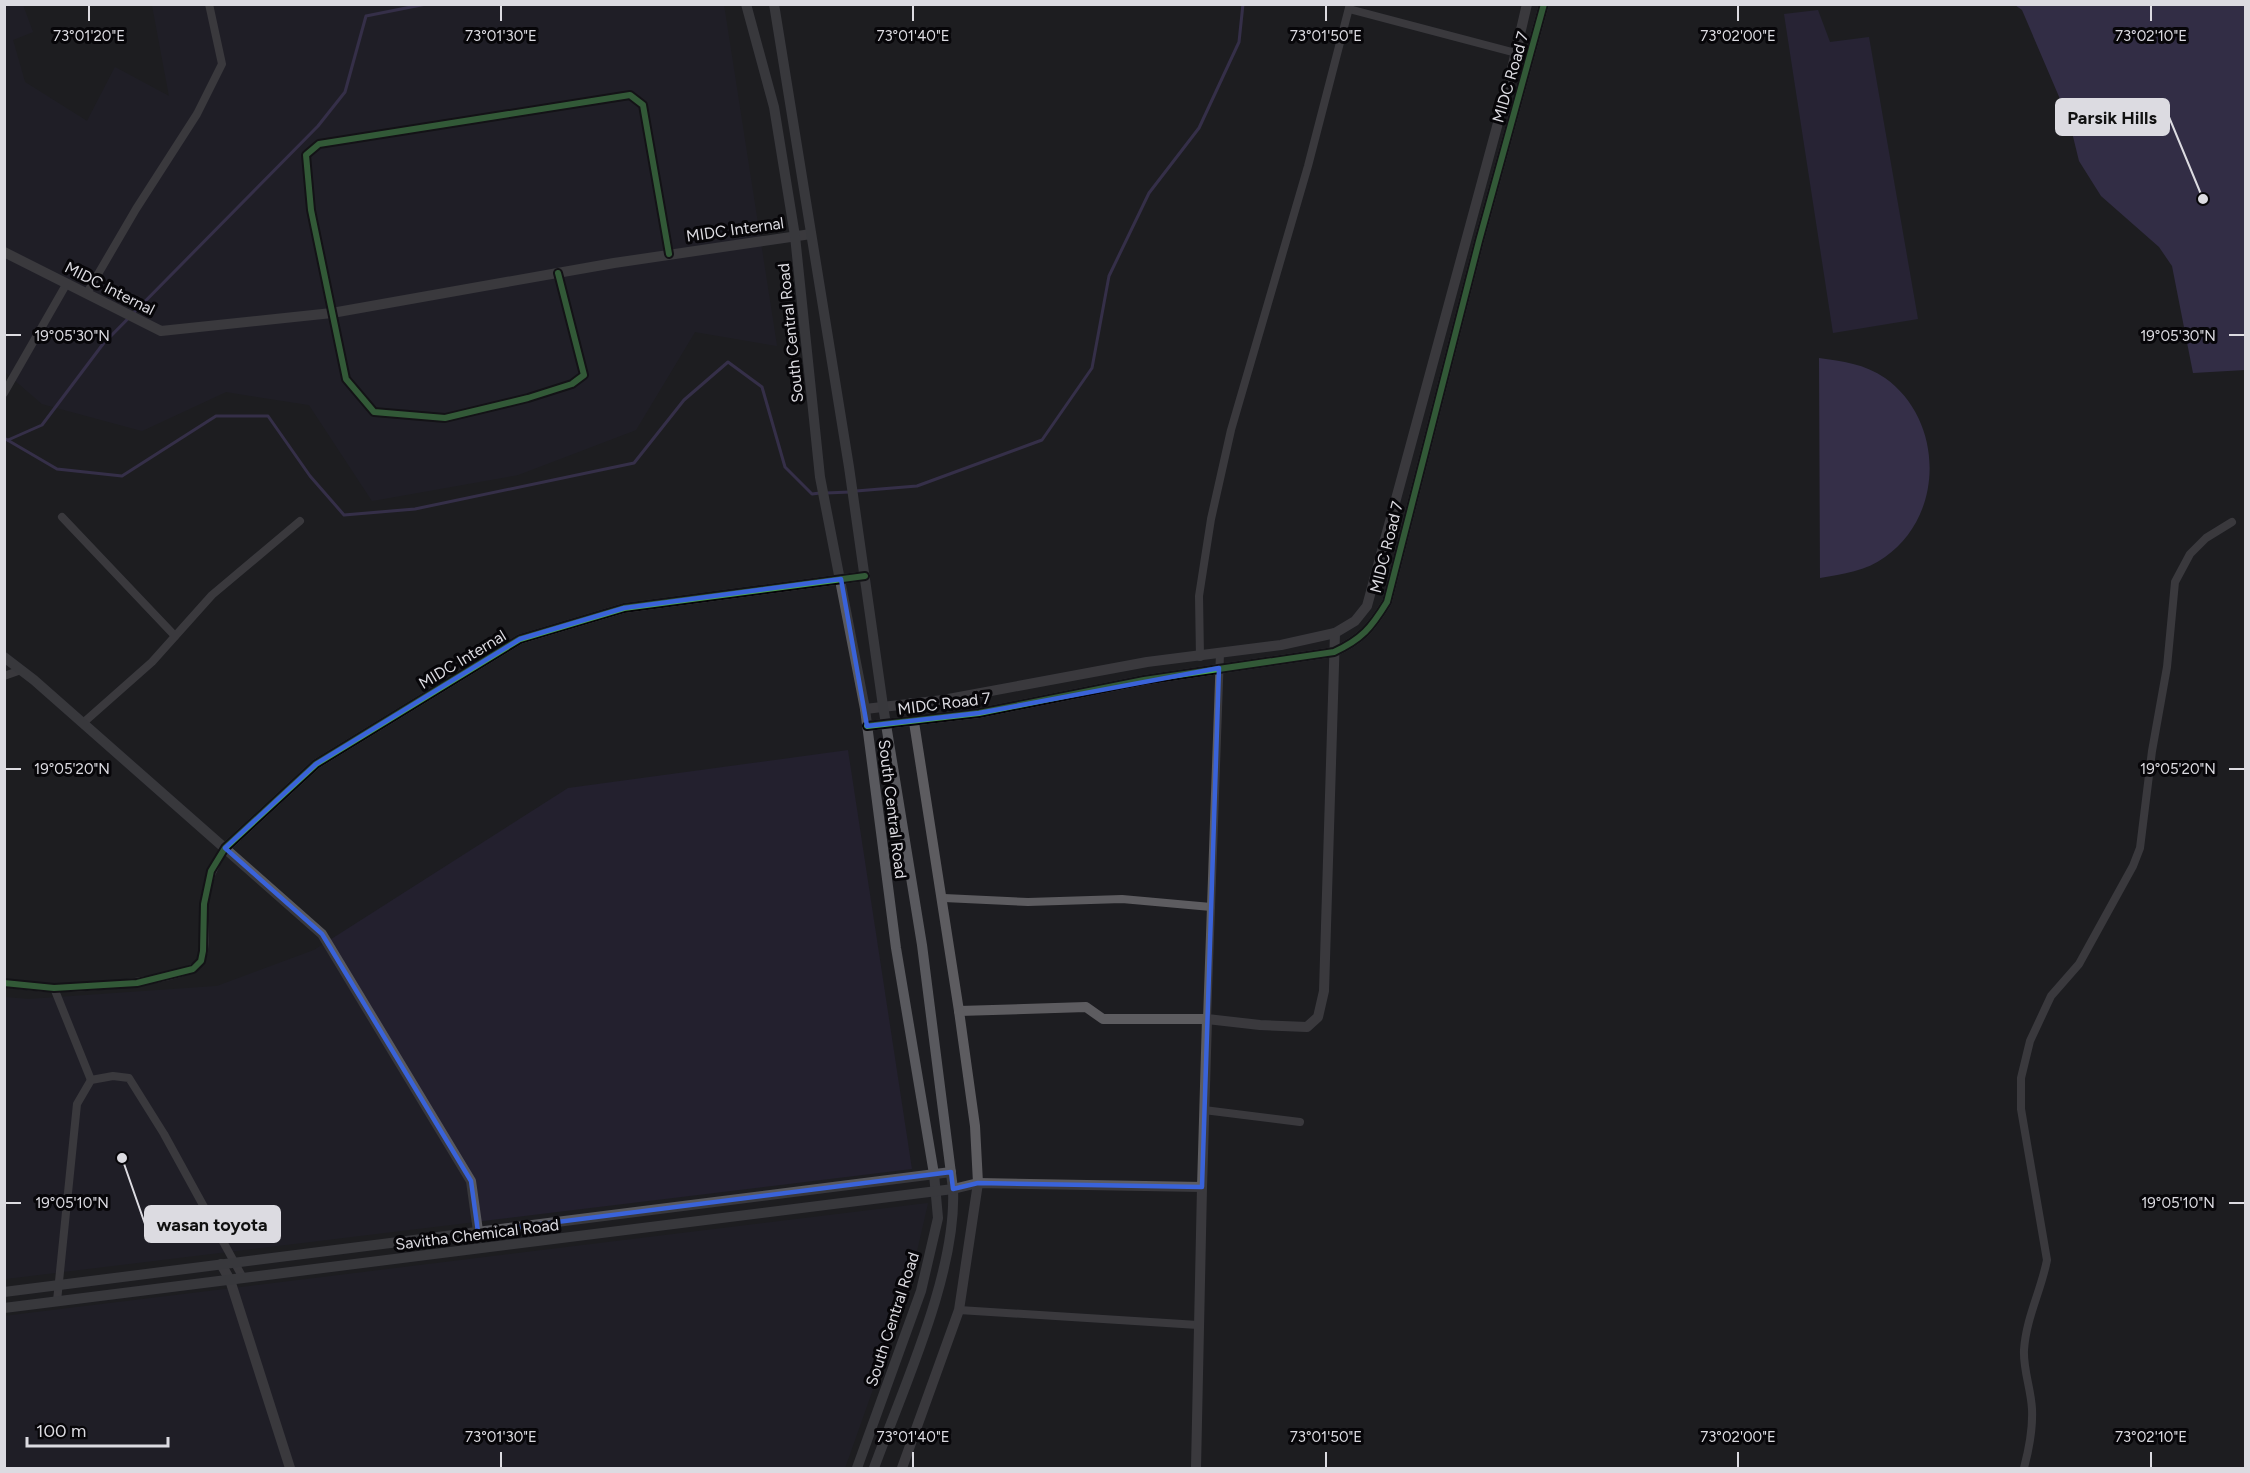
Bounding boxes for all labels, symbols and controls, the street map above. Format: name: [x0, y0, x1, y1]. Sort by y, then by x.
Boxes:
text: 73°01'20"E: [53, 27, 125, 45]
text: 73°01'30"E: [465, 27, 537, 45]
text: 73°01'40"E: [876, 27, 950, 45]
text: 73°01'50"E: [1290, 27, 1362, 45]
text: 73°02'00"E: [1700, 27, 1776, 45]
text: 73°02'10"E: [2115, 27, 2187, 45]
street label: MIDC Road 7: [1488, 29, 1533, 125]
callout: Parsik Hills: [2056, 99, 2169, 135]
text: Parsik Hills: [2067, 107, 2157, 129]
street label: MIDC Internal: [685, 213, 785, 246]
street label: MIDC Internal: [62, 258, 158, 319]
street label: South Central Road: [774, 262, 807, 404]
text: 19°05'30"N: [34, 327, 110, 345]
text: 19°05'30"N: [2140, 327, 2216, 345]
street label: MIDC Road 7: [1366, 499, 1407, 595]
street label: MIDC Internal: [415, 626, 509, 693]
street label: MIDC Road 7: [896, 688, 992, 719]
street label: South Central Road: [875, 738, 910, 880]
text: 19°05'20"N: [34, 760, 110, 778]
text: 19°05'20"N: [2140, 760, 2216, 778]
text: 19°05'10"N: [35, 1194, 109, 1212]
text: 19°05'10"N: [2141, 1194, 2215, 1212]
callout: wasan toyota: [145, 1206, 280, 1242]
text: wasan toyota: [156, 1214, 268, 1236]
street label: Savitha Chemical Road: [394, 1215, 560, 1254]
street label: South Central Road: [862, 1250, 923, 1389]
scale bar: [27, 1410, 168, 1448]
text: 100 m: [36, 1420, 86, 1442]
text: 73°01'30"E: [465, 1428, 537, 1446]
text: 73°01'40"E: [876, 1428, 950, 1446]
text: 73°01'50"E: [1290, 1428, 1362, 1446]
text: 73°02'00"E: [1700, 1428, 1776, 1446]
text: 73°02'10"E: [2115, 1428, 2187, 1446]

